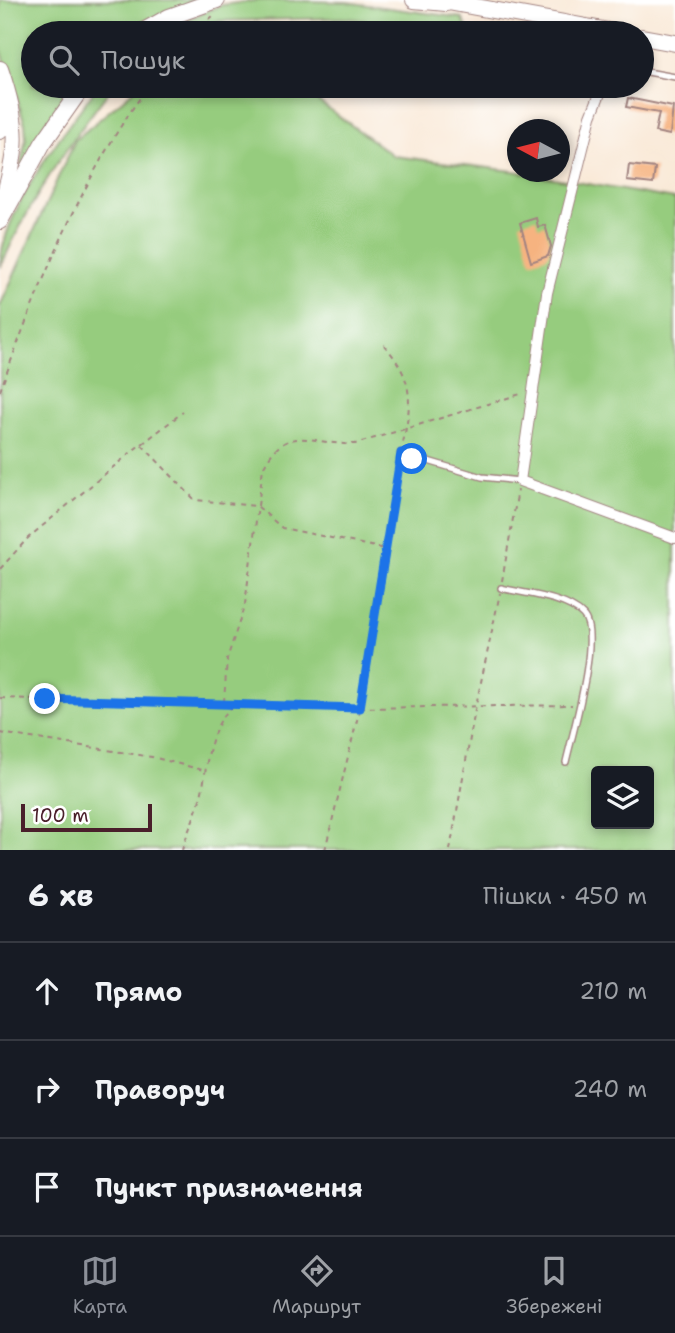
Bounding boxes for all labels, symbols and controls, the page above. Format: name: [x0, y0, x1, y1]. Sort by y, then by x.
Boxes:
search box: [21, 21, 654, 98]
icon: search: [45, 41, 83, 79]
text: Пошук: [101, 42, 185, 77]
north arrow: [507, 119, 570, 182]
route start: [396, 443, 427, 474]
route end: [29, 683, 60, 714]
map controls: [591, 766, 654, 829]
button: layers: [591, 766, 654, 829]
scale bar: [21, 801, 152, 833]
text: 100 m: [32, 803, 89, 828]
text: 6 хв: [28, 875, 93, 916]
text: Пішки · 450 m: [483, 881, 647, 911]
icon: ahead: [28, 972, 66, 1010]
text: Прямо: [95, 974, 183, 1009]
text: 210 m: [579, 976, 647, 1006]
icon: right: [28, 1070, 66, 1108]
text: Праворуч: [95, 1072, 225, 1107]
text: 240 m: [573, 1074, 647, 1104]
icon: arrive: [28, 1168, 66, 1206]
text: Пункт призначення: [95, 1170, 363, 1205]
tab: Карта: [73, 1252, 127, 1319]
tab: Маршрут: [272, 1252, 361, 1319]
tab: Збережені: [506, 1252, 602, 1319]

